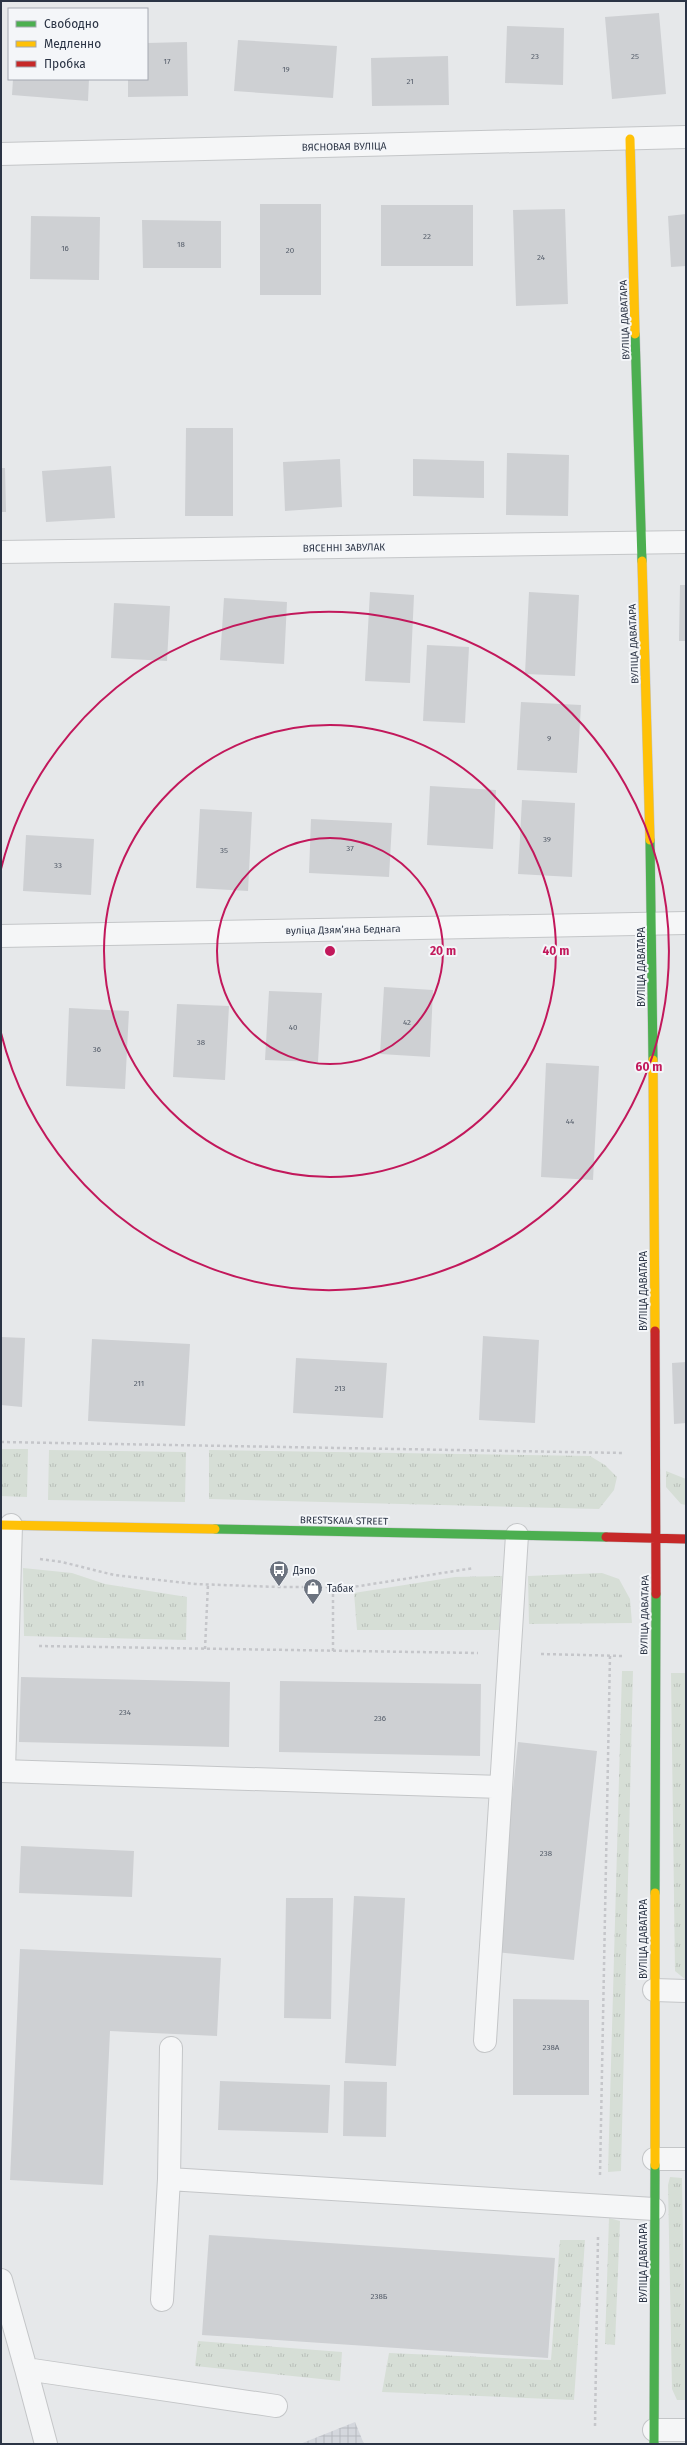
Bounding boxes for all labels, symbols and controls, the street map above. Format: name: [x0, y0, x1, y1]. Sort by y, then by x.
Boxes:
legend: [8, 8, 148, 80]
text: Свободно: [44, 17, 99, 31]
text: Медленно: [44, 37, 101, 51]
house number: 23: [531, 52, 539, 61]
house number: 25: [631, 52, 639, 61]
text: Пробка: [44, 57, 86, 71]
house number: 17: [163, 57, 171, 66]
house number: 19: [282, 65, 290, 74]
house number: 21: [406, 77, 414, 86]
street label: ВЯСНОВАЯ ВУЛІЦА: [301, 140, 387, 154]
house number: 22: [423, 232, 431, 241]
house number: 18: [177, 240, 186, 249]
house number: 16: [61, 244, 69, 253]
house number: 20: [286, 246, 295, 255]
house number: 24: [537, 253, 546, 262]
street label: ВУЛІЦА ДАВАТАРА: [618, 280, 632, 360]
street label: ВЯСЕННІ ЗАВУЛАК: [303, 541, 385, 555]
street label: ВУЛІЦА ДАВАТАРА: [627, 604, 641, 684]
house number: 9: [547, 734, 551, 743]
house number: 39: [543, 835, 551, 844]
house number: 37: [346, 844, 354, 853]
house number: 35: [220, 846, 228, 855]
house number: 33: [54, 861, 62, 870]
street label: вуліца Дзямʼяна Беднага: [285, 922, 401, 937]
street label: ВУЛІЦА ДАВАТАРА: [636, 927, 648, 1007]
centre of rings: [323, 944, 337, 958]
text: 20 m: [430, 944, 456, 958]
text: 40 m: [543, 944, 569, 958]
house number: 42: [403, 1018, 411, 1027]
house number: 40: [289, 1023, 298, 1032]
house number: 38: [197, 1038, 206, 1047]
house number: 36: [93, 1045, 101, 1054]
text: 60 m: [636, 1060, 662, 1074]
house number: 44: [566, 1117, 575, 1126]
street label: ВУЛІЦА ДАВАТАРА: [638, 1251, 650, 1331]
house number: 211: [134, 1379, 144, 1388]
house number: 213: [334, 1384, 346, 1393]
street label: BRESTSKAIA STREET: [300, 1514, 389, 1528]
bus stop icon: Дэпо: [268, 1559, 290, 1587]
place label: Дэпо: [292, 1565, 316, 1577]
street label: ВУЛІЦА ДАВАТАРА: [638, 1575, 652, 1655]
shop icon: Табак: [302, 1577, 324, 1605]
place label: Табак: [327, 1583, 354, 1595]
house number: 234: [119, 1708, 132, 1717]
house number: 236: [374, 1714, 386, 1723]
house number: 238: [540, 1849, 553, 1858]
street label: ВУЛІЦА ДАВАТАРА: [638, 1899, 650, 1979]
house number: 238А: [543, 2043, 560, 2052]
street label: ВУЛІЦА ДАВАТАРА: [638, 2223, 650, 2303]
house number: 238Б: [371, 2292, 388, 2301]

